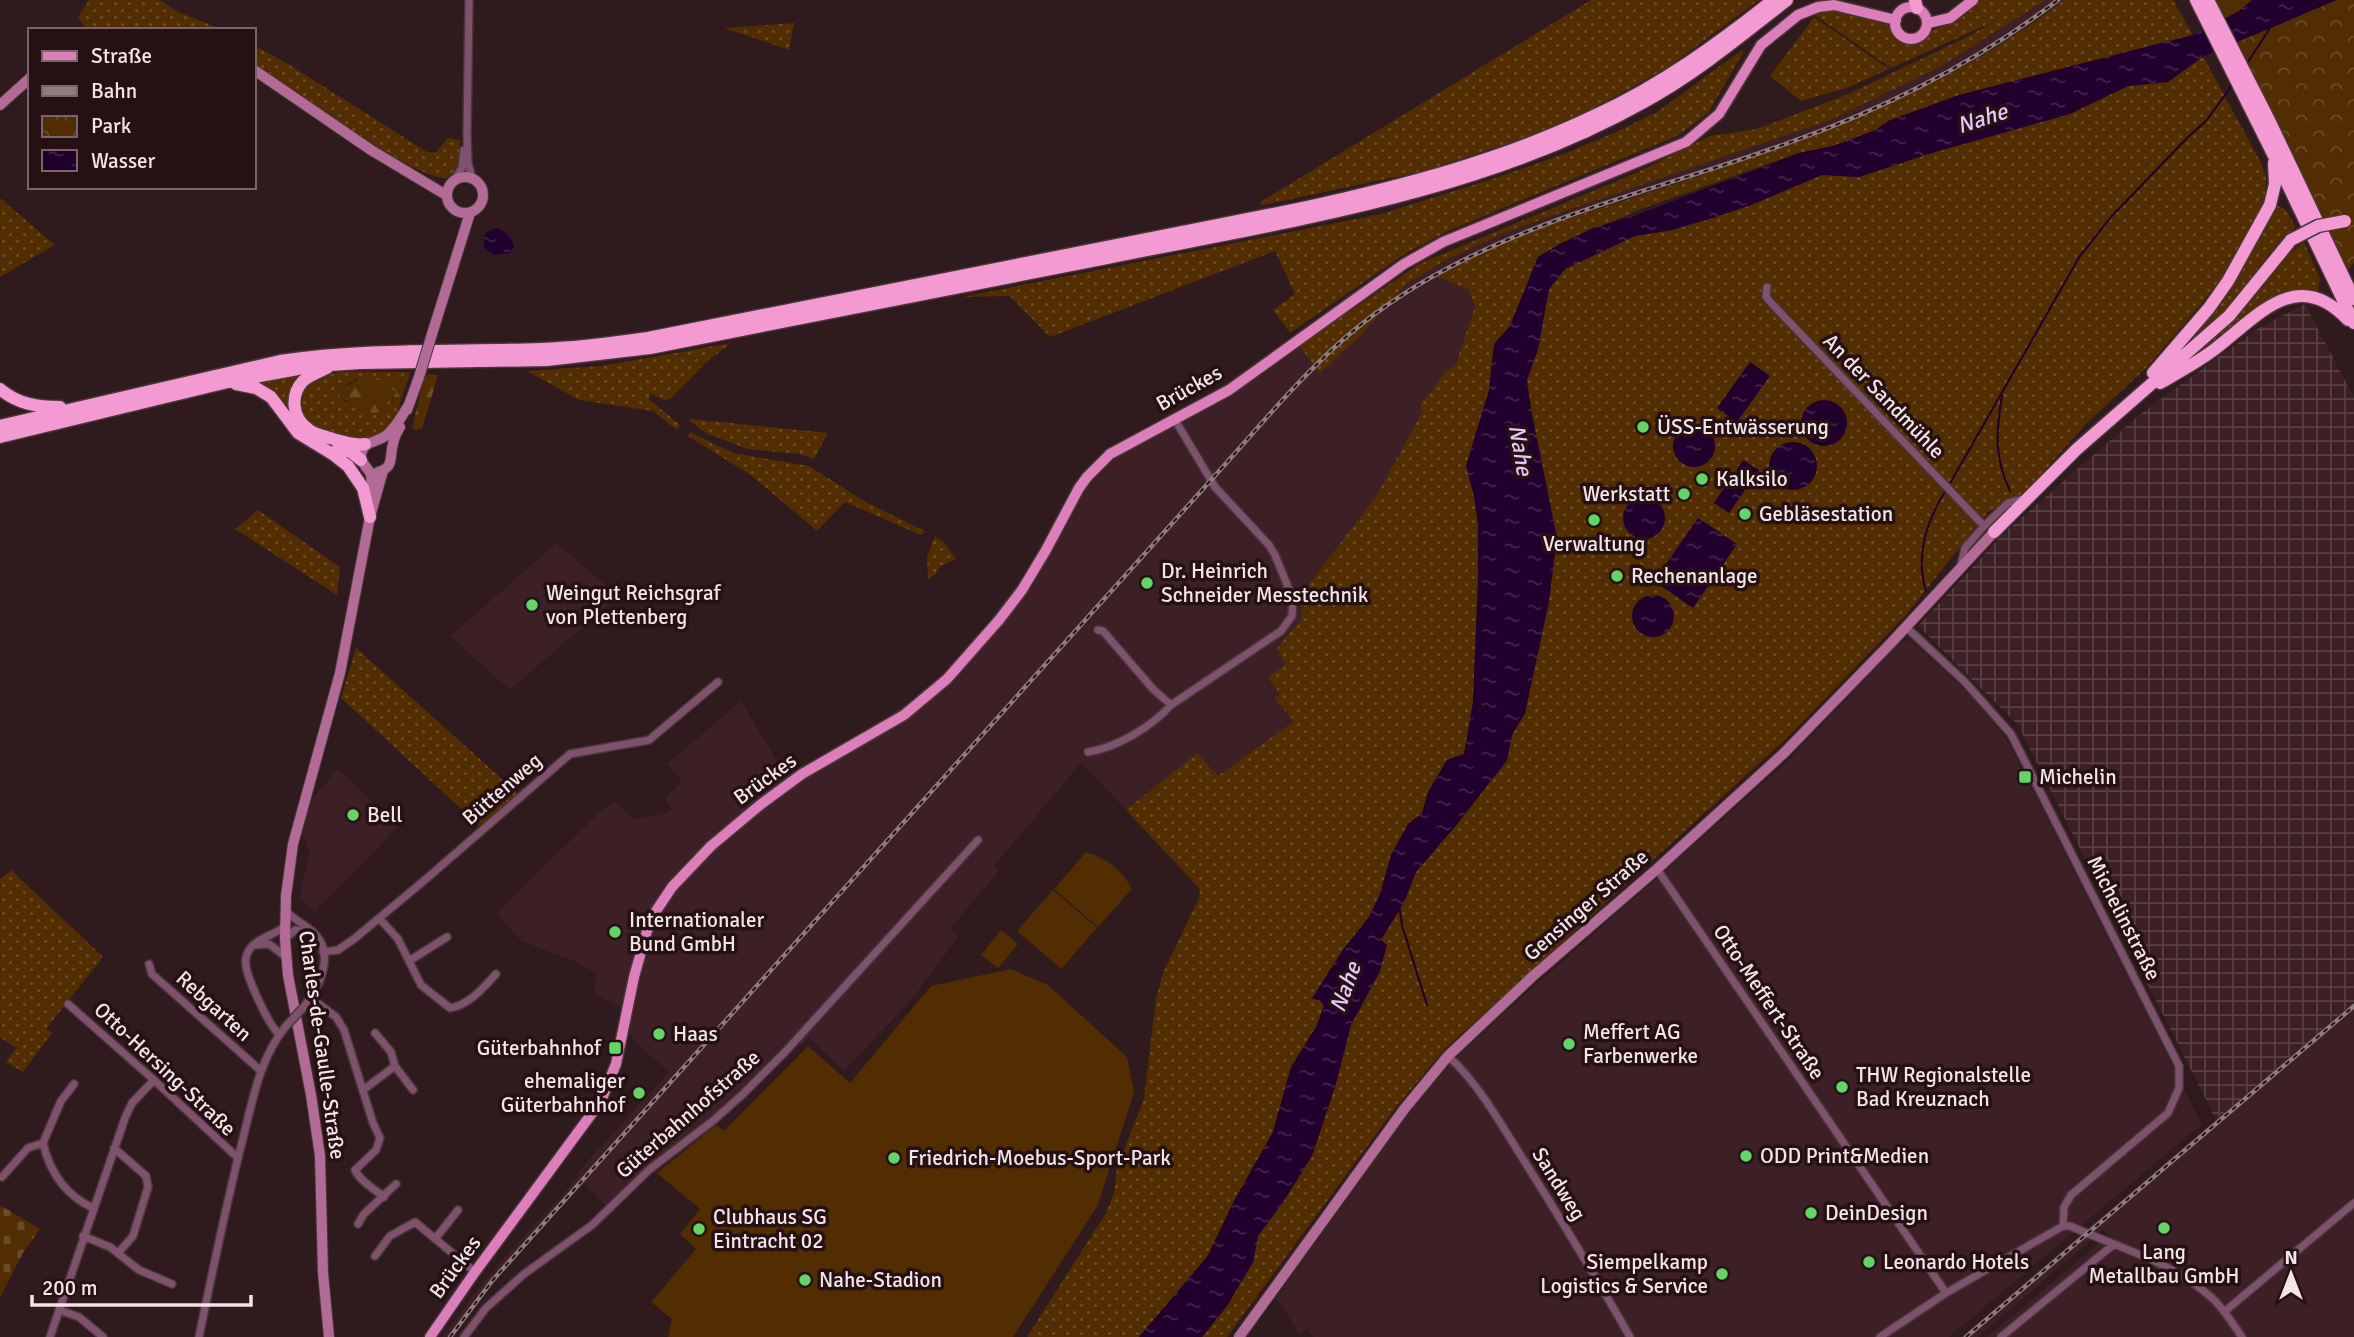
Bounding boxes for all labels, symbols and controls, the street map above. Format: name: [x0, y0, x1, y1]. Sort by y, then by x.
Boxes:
legend: [28, 28, 256, 189]
text: Straße: [91, 43, 152, 69]
text: Bahn: [91, 78, 137, 104]
water label: Nahe: [1953, 96, 2012, 140]
text: Park: [91, 113, 132, 139]
text: Wasser: [91, 148, 156, 174]
street label: An der Sandmühle: [1818, 328, 1950, 464]
street label: Brückes: [1152, 359, 1226, 417]
place label: ÜSS-Entwässerung: [1657, 414, 1829, 440]
marker: ÜSS-Entwässerung: [1635, 419, 1651, 435]
water label: Nahe: [1502, 422, 1540, 479]
place label: Kalksilo: [1716, 466, 1788, 492]
marker: Kalksilo: [1694, 471, 1710, 487]
place label: Werkstatt: [1583, 481, 1670, 507]
marker: Werkstatt: [1676, 486, 1692, 502]
place label: Gebläsestation: [1759, 501, 1893, 527]
marker: Gebläsestation: [1737, 506, 1753, 522]
marker: Verwaltung: [1586, 512, 1602, 528]
place label: Verwaltung: [1543, 531, 1645, 557]
place label: Dr. Heinrich Schneider Messtechnik: [1161, 558, 1369, 608]
place label: Rechenanlage: [1631, 563, 1758, 589]
marker: Rechenanlage: [1609, 568, 1625, 584]
marker: Dr. Heinrich Schneider Messtechnik: [1139, 575, 1155, 591]
place label: Weingut Reichsgraf von Plettenberg: [546, 580, 722, 630]
marker: Weingut Reichsgraf von Plettenberg: [524, 597, 540, 613]
street label: Büttenweg: [457, 747, 547, 831]
street label: Brückes: [729, 748, 801, 810]
place label: Michelin: [2039, 764, 2117, 790]
marker: Michelin: [2017, 769, 2033, 785]
place label: Bell: [367, 802, 402, 828]
marker: Bell: [345, 807, 361, 823]
street label: Gensinger Straße: [1518, 844, 1654, 966]
street label: Michelinstraße: [2082, 851, 2166, 985]
place label: Internationaler Bund GmbH: [629, 907, 765, 957]
street label: Otto-Meffert-Straße: [1707, 919, 1831, 1085]
marker: Internationaler Bund GmbH: [607, 924, 623, 940]
street label: Charles-de-Gaulle-Straße: [293, 929, 351, 1161]
water label: Nahe: [1323, 957, 1368, 1016]
street label: Rebgarten: [171, 965, 257, 1047]
street label: Otto-Hersing-Straße: [89, 996, 241, 1142]
place label: Meffert AG Farbenwerke: [1583, 1019, 1698, 1069]
place label: Haas: [673, 1021, 718, 1047]
marker: Haas: [651, 1026, 667, 1042]
place label: Güterbahnhof: [477, 1035, 602, 1061]
marker: Meffert AG Farbenwerke: [1561, 1036, 1577, 1052]
marker: Güterbahnhof: [607, 1040, 623, 1056]
street label: Güterbahnhofstraße: [611, 1044, 765, 1184]
place label: THW Regionalstelle Bad Kreuznach: [1856, 1062, 2031, 1112]
place label: ehemaliger Güterbahnhof: [501, 1068, 626, 1118]
marker: THW Regionalstelle Bad Kreuznach: [1834, 1079, 1850, 1095]
marker: ehemaliger Güterbahnhof: [631, 1085, 647, 1101]
street label: Sandweg: [1526, 1143, 1592, 1225]
place label: ODD Print&Medien: [1760, 1143, 1929, 1169]
place label: Friedrich-Moebus-Sport-Park: [908, 1145, 1171, 1171]
marker: ODD Print&Medien: [1738, 1148, 1754, 1164]
marker: Friedrich-Moebus-Sport-Park: [886, 1150, 902, 1166]
place label: DeinDesign: [1825, 1200, 1928, 1226]
place label: Clubhaus SG Eintracht 02: [713, 1204, 827, 1254]
marker: DeinDesign: [1803, 1205, 1819, 1221]
marker: Lang Metallbau GmbH: [2156, 1220, 2172, 1236]
marker: Clubhaus SG Eintracht 02: [691, 1221, 707, 1237]
street label: Brückes: [424, 1231, 486, 1303]
place label: Lang Metallbau GmbH: [2089, 1239, 2239, 1289]
north arrow: [2256, 1239, 2326, 1309]
text: N: [2284, 1246, 2298, 1270]
place label: Siempelkamp Logistics & Service: [1540, 1249, 1708, 1299]
place label: Leonardo Hotels: [1883, 1249, 2029, 1275]
marker: Leonardo Hotels: [1861, 1254, 1877, 1270]
scale bar: [32, 1264, 250, 1308]
marker: Siempelkamp Logistics & Service: [1714, 1266, 1730, 1282]
place label: Nahe-Stadion: [819, 1267, 942, 1293]
marker: Nahe-Stadion: [797, 1272, 813, 1288]
text: 200 m: [42, 1275, 97, 1301]

